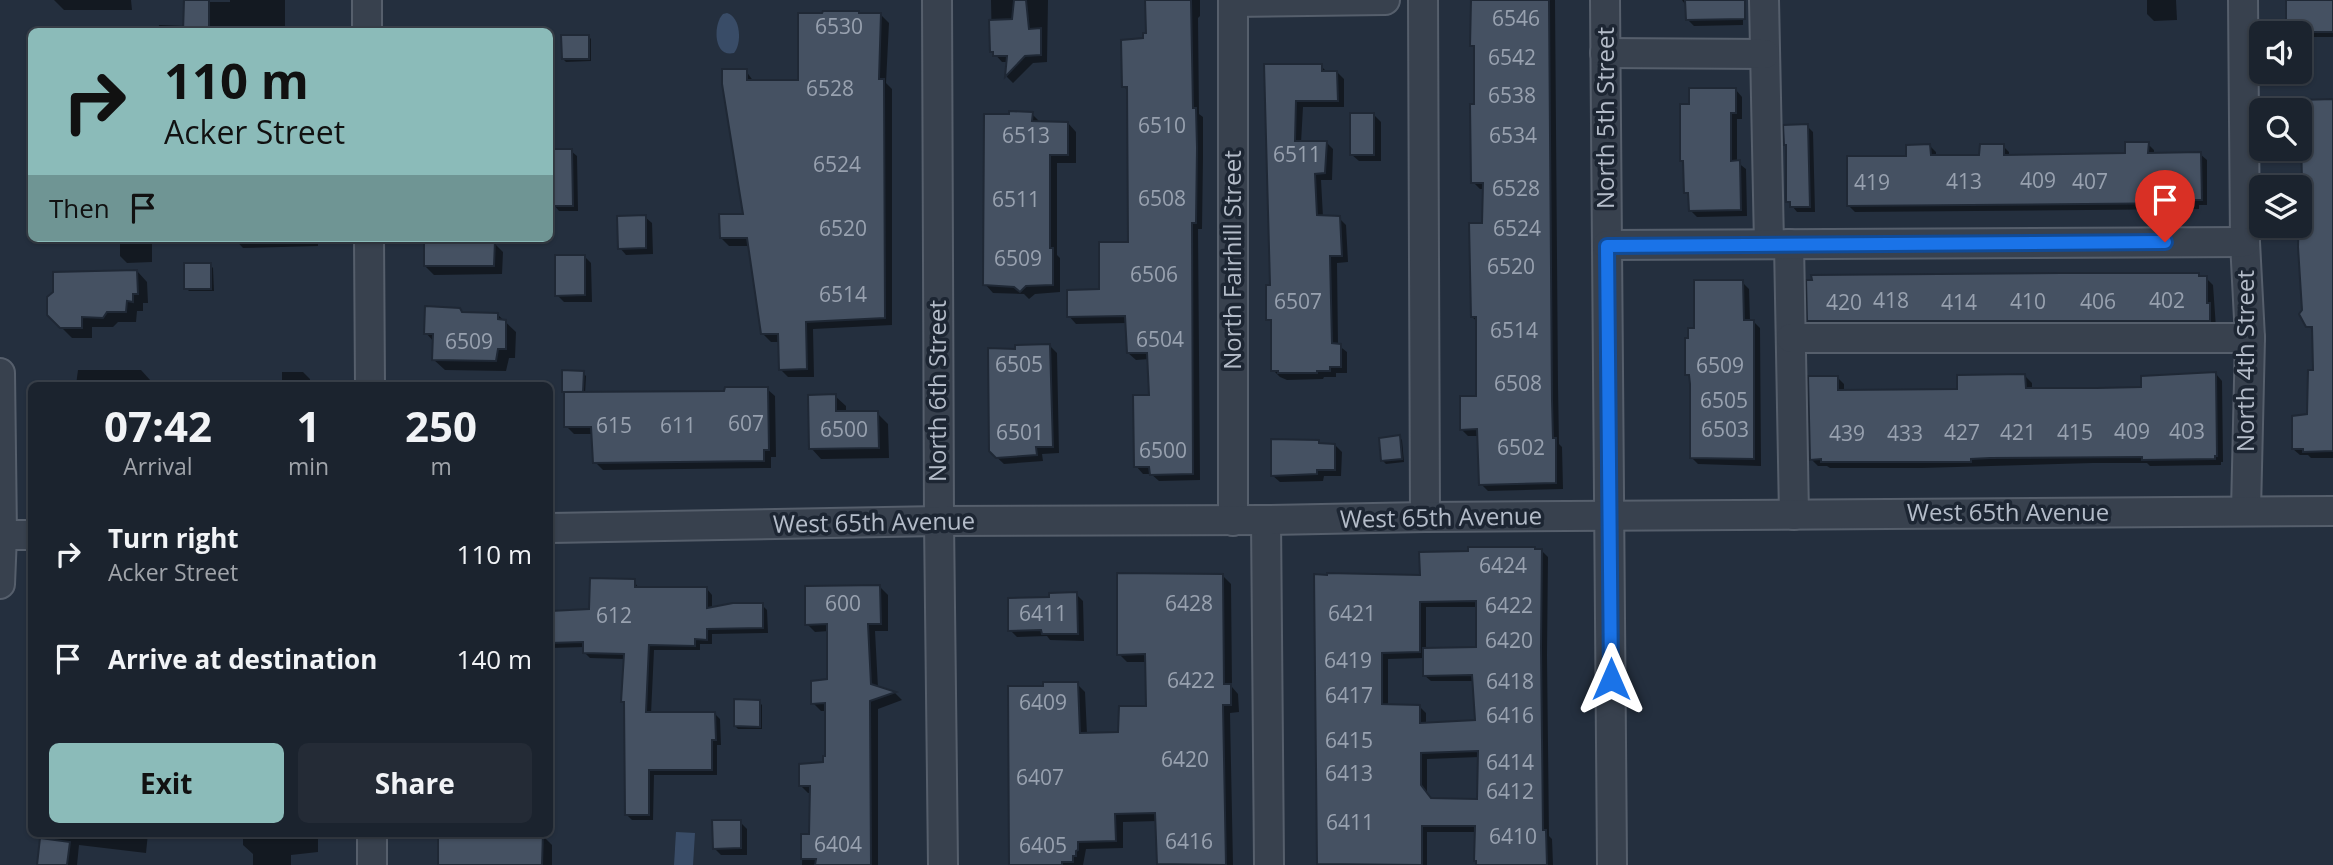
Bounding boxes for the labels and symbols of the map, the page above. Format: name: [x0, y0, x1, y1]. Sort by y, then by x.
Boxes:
house number: 6546: [1492, 4, 1540, 32]
house number: 6530: [815, 12, 863, 40]
street label: North 5th Street: [1588, 27, 1621, 209]
house number: 6542: [1488, 43, 1536, 71]
house number: 6528: [806, 74, 854, 102]
house number: 6538: [1488, 81, 1536, 109]
house number: 6510: [1138, 111, 1186, 139]
house number: 6513: [1002, 121, 1050, 149]
house number: 6534: [1489, 121, 1537, 149]
house number: 6511: [1273, 140, 1321, 168]
house number: 6524: [813, 150, 861, 178]
street label: North Fairhill Street: [1215, 150, 1248, 370]
house number: 409: [2020, 166, 2056, 194]
house number: 413: [1946, 167, 1982, 195]
house number: 407: [2072, 167, 2108, 195]
house number: 419: [1854, 168, 1890, 196]
pin: [2135, 170, 2195, 242]
house number: 6528: [1492, 174, 1540, 202]
house number: 6508: [1138, 184, 1186, 212]
house number: 6511: [992, 185, 1040, 213]
house number: 6520: [819, 214, 867, 242]
house number: 6524: [1493, 214, 1541, 242]
house number: 6509: [994, 244, 1042, 272]
house number: 6520: [1487, 252, 1535, 280]
house number: 6506: [1130, 260, 1178, 288]
street label: North 4th Street: [2228, 270, 2261, 452]
house number: 6514: [819, 280, 867, 308]
house number: 418: [1873, 286, 1909, 314]
house number: 402: [2149, 286, 2185, 314]
house number: 6507: [1274, 287, 1322, 315]
house number: 410: [2010, 287, 2046, 315]
house number: 406: [2080, 287, 2116, 315]
house number: 420: [1826, 288, 1862, 316]
house number: 414: [1941, 288, 1977, 316]
street label: North 6th Street: [920, 300, 953, 482]
house number: 6514: [1490, 316, 1538, 344]
house number: 6504: [1136, 325, 1184, 353]
house number: 6509: [445, 327, 493, 355]
house number: 6505: [995, 350, 1043, 378]
house number: 6509: [1696, 351, 1744, 379]
house number: 6508: [1494, 369, 1542, 397]
house number: 6505: [1700, 386, 1748, 414]
house number: 607: [728, 409, 764, 437]
house number: 615: [596, 411, 632, 439]
house number: 611: [660, 411, 696, 439]
house number: 6500: [820, 415, 868, 443]
house number: 6503: [1701, 415, 1749, 443]
house number: 409: [2114, 417, 2150, 445]
house number: 403: [2169, 417, 2205, 445]
house number: 6501: [996, 418, 1044, 446]
house number: 427: [1944, 418, 1980, 446]
house number: 421: [2000, 418, 2036, 446]
house number: 415: [2057, 418, 2093, 446]
house number: 439: [1829, 419, 1865, 447]
house number: 433: [1887, 419, 1923, 447]
house number: 6502: [1497, 433, 1545, 461]
house number: 6500: [1139, 436, 1187, 464]
street label: West 65th Avenue: [1907, 495, 2109, 528]
street label: West 65th Avenue: [1340, 498, 1542, 535]
street label: West 65th Avenue: [773, 503, 975, 540]
house number: 6424: [1479, 551, 1527, 579]
house number: 600: [825, 589, 861, 617]
house number: 6428: [1165, 589, 1213, 617]
house number: 6422: [1485, 591, 1533, 619]
house number: 6411: [1019, 599, 1067, 627]
house number: 6421: [1328, 599, 1376, 627]
house number: 612: [596, 601, 632, 629]
house number: 6420: [1485, 626, 1533, 654]
position arrow: [1574, 642, 1648, 716]
house number: 6419: [1324, 646, 1372, 674]
house number: 6422: [1167, 666, 1215, 694]
house number: 6418: [1486, 667, 1534, 695]
house number: 6417: [1325, 681, 1373, 709]
house number: 6409: [1019, 688, 1067, 716]
house number: 6416: [1486, 701, 1534, 729]
house number: 6415: [1325, 726, 1373, 754]
house number: 6420: [1161, 745, 1209, 773]
house number: 6414: [1486, 748, 1534, 776]
house number: 6413: [1325, 759, 1373, 787]
house number: 6407: [1016, 763, 1064, 791]
house number: 6412: [1486, 777, 1534, 805]
house number: 6411: [1326, 808, 1374, 836]
house number: 6410: [1489, 822, 1537, 850]
house number: 6416: [1165, 827, 1213, 855]
house number: 6404: [814, 830, 862, 858]
house number: 6405: [1019, 831, 1067, 859]

